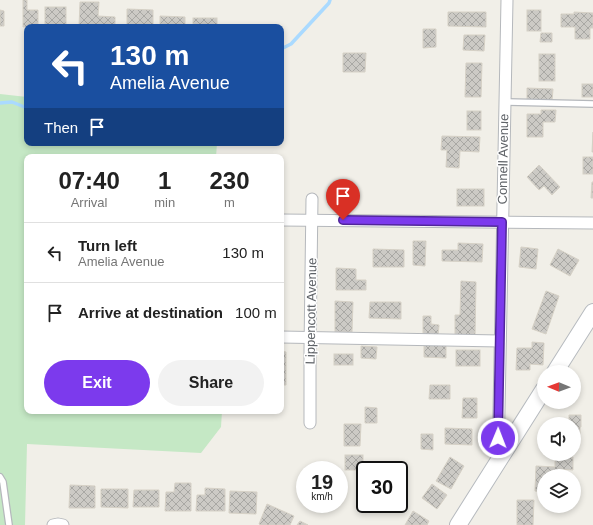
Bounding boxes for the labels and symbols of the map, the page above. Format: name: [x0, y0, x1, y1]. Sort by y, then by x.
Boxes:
street label: Connell Avenue: [495, 113, 511, 205]
pin: [326, 179, 360, 220]
street label: Lippencott Avenue: [303, 258, 319, 364]
north arrow: [537, 365, 581, 409]
position arrow: [477, 417, 519, 459]
speed limit sign: 30: [356, 461, 408, 513]

